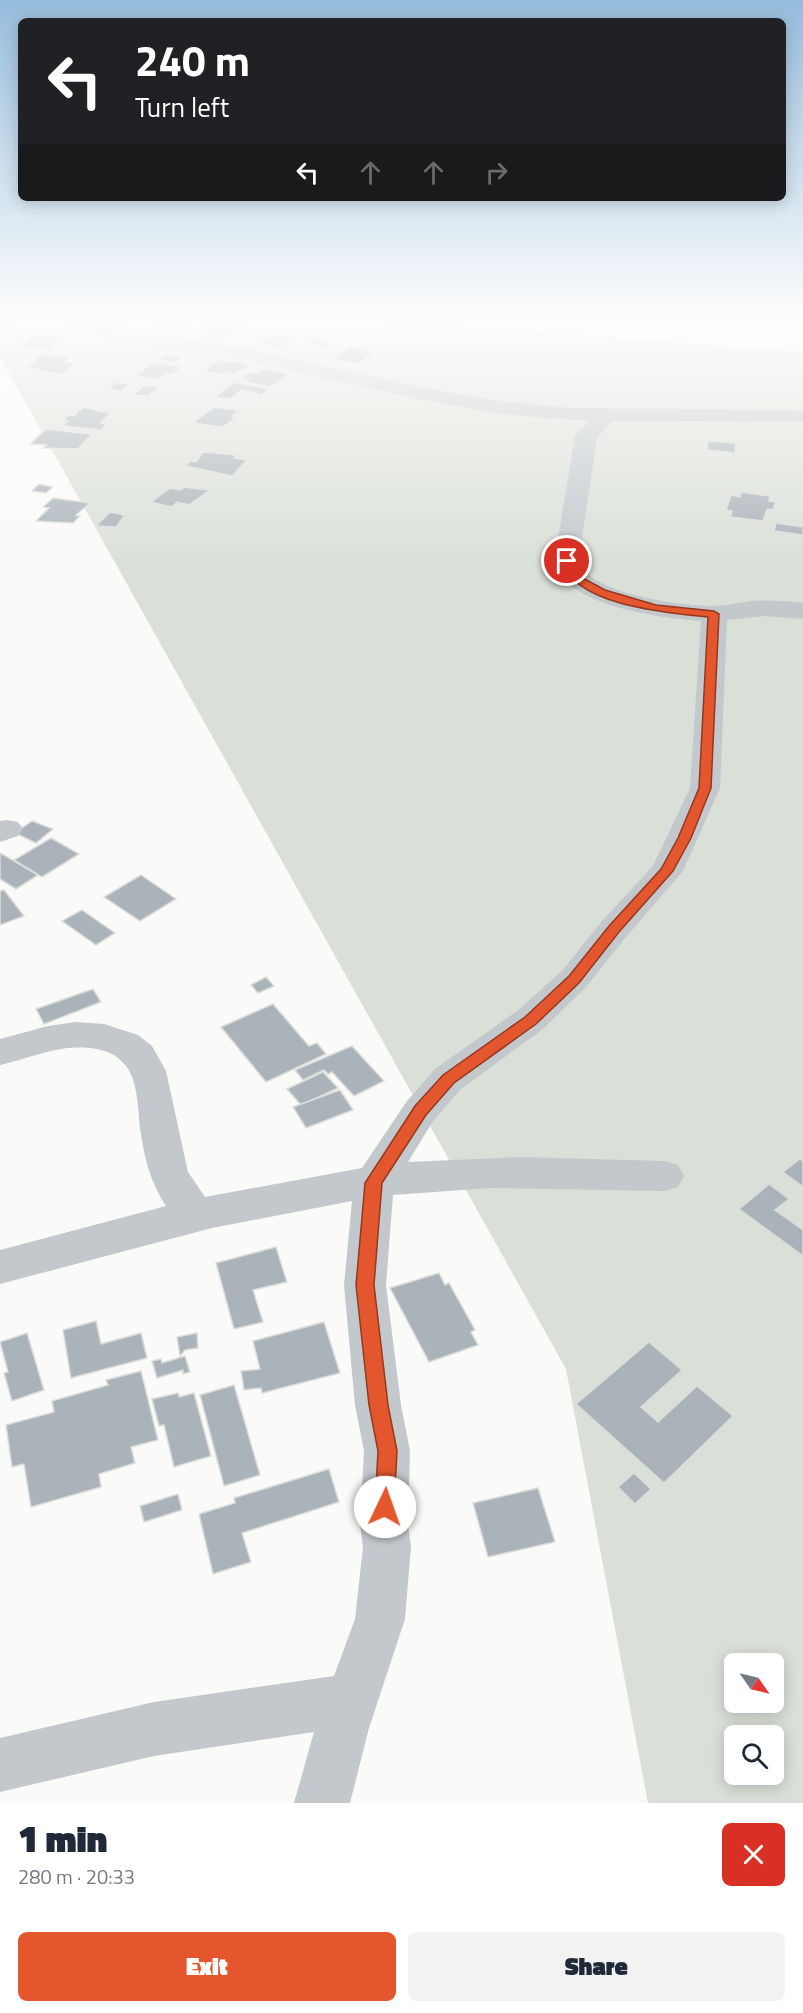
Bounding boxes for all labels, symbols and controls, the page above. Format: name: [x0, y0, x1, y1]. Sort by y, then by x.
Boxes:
text: 240 m: [135, 28, 250, 92]
icon: left: [36, 42, 114, 120]
text: Turn left: [135, 86, 229, 127]
icon: left: [291, 156, 324, 189]
icon: ahead: [354, 156, 387, 189]
icon: ahead: [417, 156, 450, 189]
icon: right: [480, 156, 513, 189]
pin: [541, 535, 592, 586]
icon: arrive: [550, 544, 583, 577]
position arrow: [353, 1475, 417, 1539]
north arrow: [724, 1653, 784, 1713]
map controls: [724, 1653, 784, 1785]
button: search: [724, 1725, 784, 1785]
text: 1 min: [18, 1811, 107, 1866]
button: close: [722, 1823, 785, 1886]
text: 280 m · 20:33: [18, 1861, 135, 1892]
button: Exit: [18, 1932, 396, 2001]
button: Share: [408, 1932, 785, 2001]

